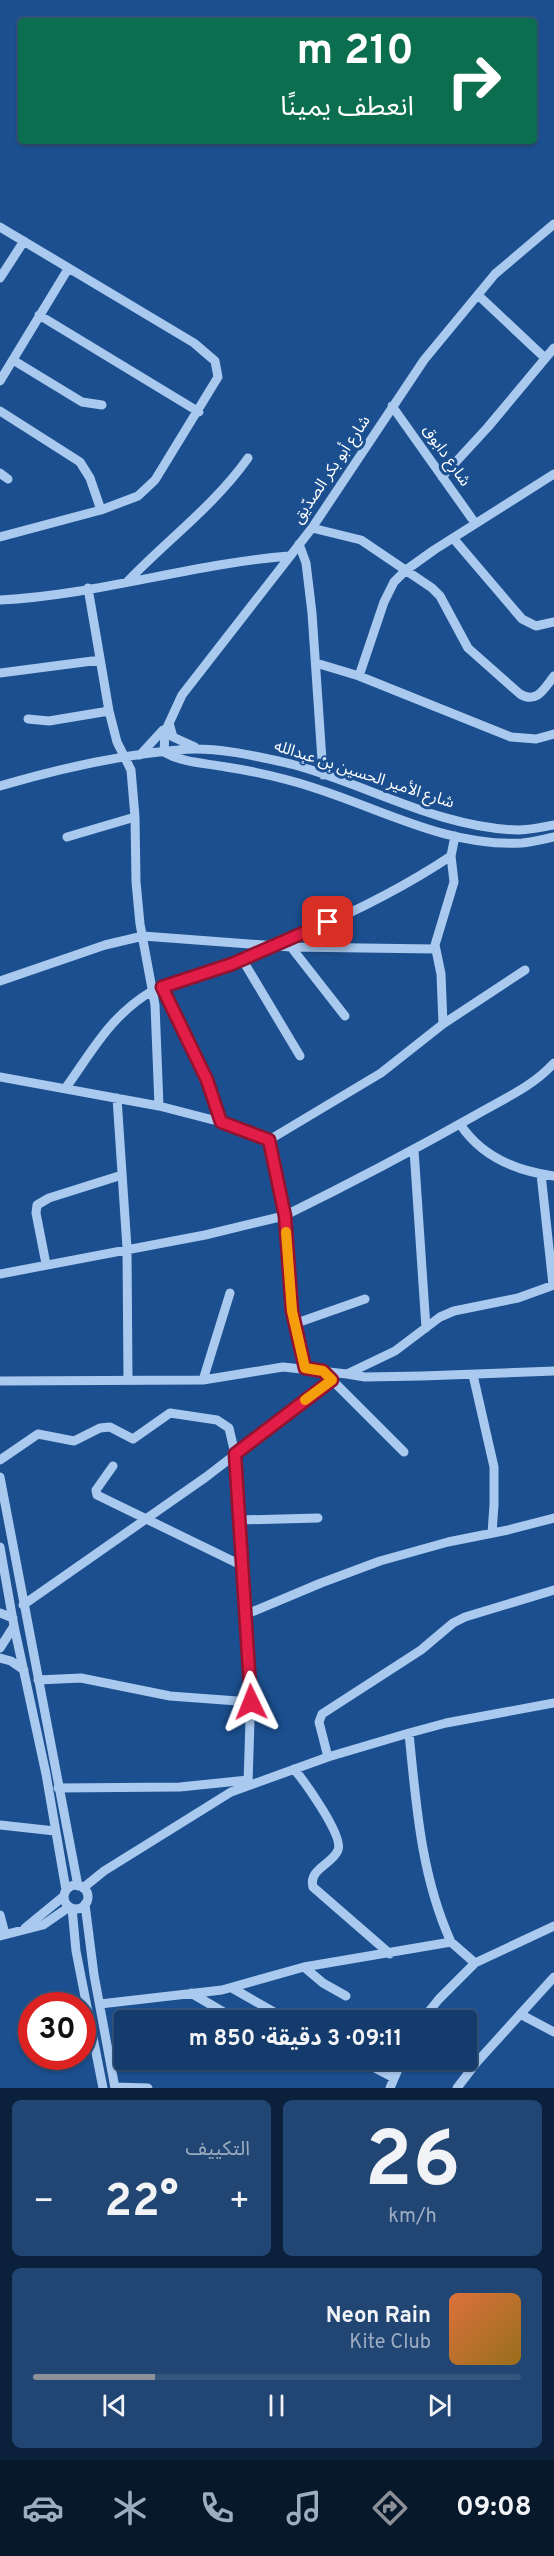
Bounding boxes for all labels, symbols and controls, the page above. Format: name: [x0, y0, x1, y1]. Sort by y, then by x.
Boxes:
text: 210 m: [297, 26, 414, 79]
icon: right: [435, 42, 513, 120]
text: انعطف يمينًا: [280, 91, 414, 125]
street label: شارع أبو بكر الصدّيق: [288, 412, 376, 528]
street label: شارع دابوق: [417, 421, 474, 491]
street label: شارع الأمير الحسين بن عبدالله: [271, 736, 457, 815]
pin: [302, 896, 353, 947]
icon: arrive: [311, 905, 344, 938]
position arrow: [219, 1670, 283, 1734]
speed limit sign: 30: [18, 1992, 96, 2070]
text: 09:11 · 3 دقيقة · 850 m: [189, 2026, 402, 2053]
text: 26: [365, 2115, 460, 2214]
text: التكييف: [186, 2137, 250, 2163]
text: 22°: [105, 2175, 178, 2232]
text: −: [33, 2182, 54, 2224]
text: +: [229, 2182, 250, 2224]
text: km/h: [388, 2204, 437, 2230]
text: Neon Rain: [326, 2303, 431, 2330]
text: Kite Club: [349, 2330, 431, 2356]
icon: previous: [98, 2389, 131, 2422]
icon: pause: [260, 2389, 293, 2422]
icon: next: [423, 2389, 456, 2422]
icon: car: [22, 2487, 64, 2529]
icon: climate: [109, 2487, 151, 2529]
icon: phone: [196, 2487, 238, 2529]
icon: music: [283, 2487, 325, 2529]
icon: directions: [369, 2487, 411, 2529]
text: 09:08: [456, 2491, 532, 2525]

